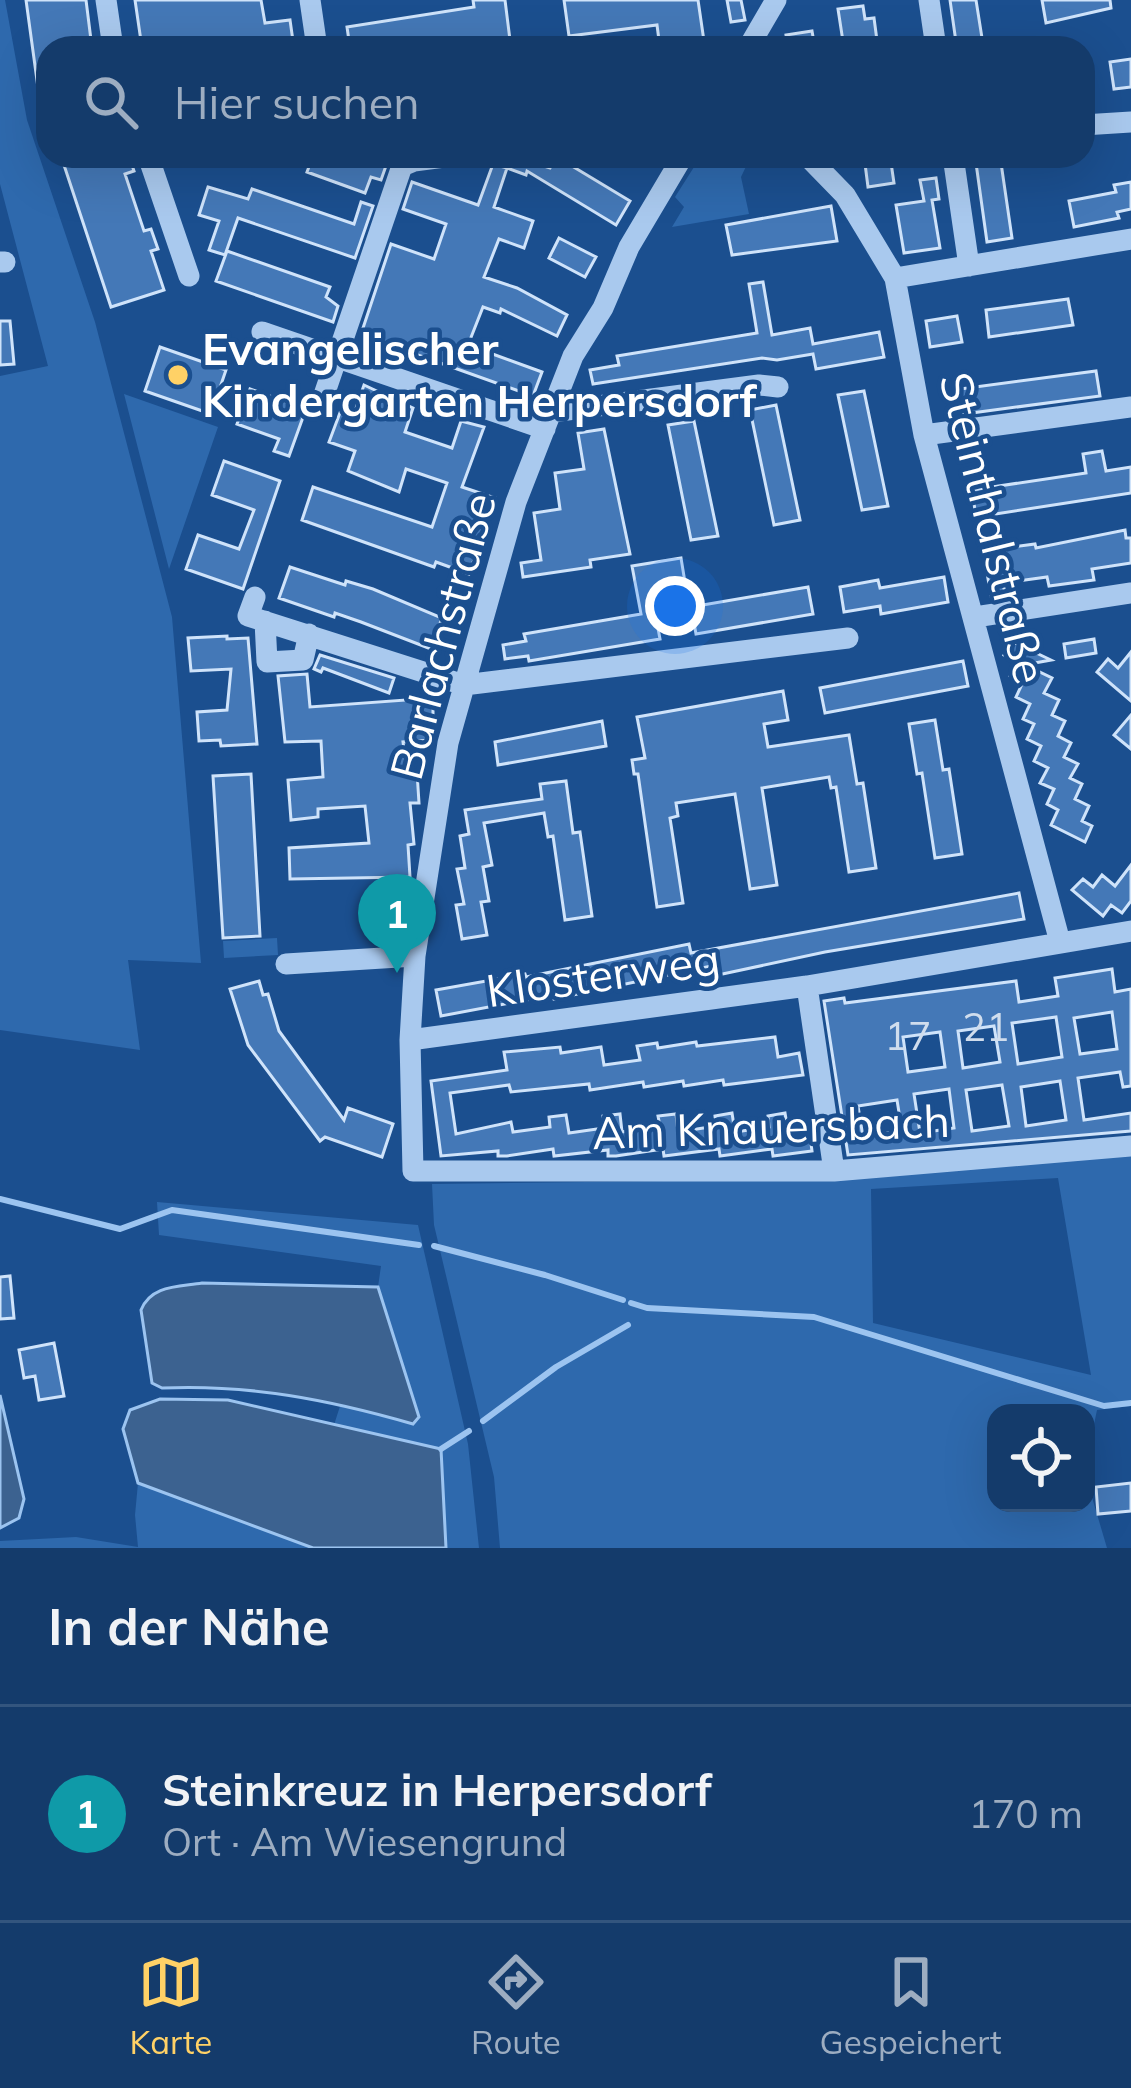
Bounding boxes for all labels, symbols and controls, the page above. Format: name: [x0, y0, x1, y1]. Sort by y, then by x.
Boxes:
search box: [36, 36, 1095, 168]
icon: search: [78, 69, 144, 135]
text: Hier suchen: [174, 74, 420, 130]
place label: Evangelischer Kindergarten Herpersdorf: [202, 320, 758, 428]
marker: Evangelischer Kindergarten Herpersdorf: [165, 362, 191, 388]
street label: Steinthalstraße: [928, 366, 1060, 689]
street label: Barlachstraße: [377, 486, 507, 785]
your location: [645, 576, 705, 636]
pin: 1: [358, 874, 436, 973]
street label: Klosterweg: [483, 930, 723, 1018]
house number: 21: [963, 1002, 1009, 1051]
house number: 17: [885, 1011, 931, 1060]
street label: Am Knauersbach: [591, 1092, 951, 1160]
map controls: [987, 1404, 1095, 1512]
button: locate: [987, 1404, 1095, 1512]
text: In der Nähe: [48, 1594, 330, 1658]
text: Steinkreuz in Herpersdorf: [162, 1761, 712, 1817]
text: 1: [75, 1789, 99, 1838]
text: 170 m: [968, 1789, 1083, 1838]
text: Ort · Am Wiesengrund: [162, 1817, 567, 1866]
tab: Karte: [129, 1949, 212, 2062]
tab: Route: [471, 1949, 561, 2062]
tab: Gespeichert: [820, 1949, 1002, 2062]

